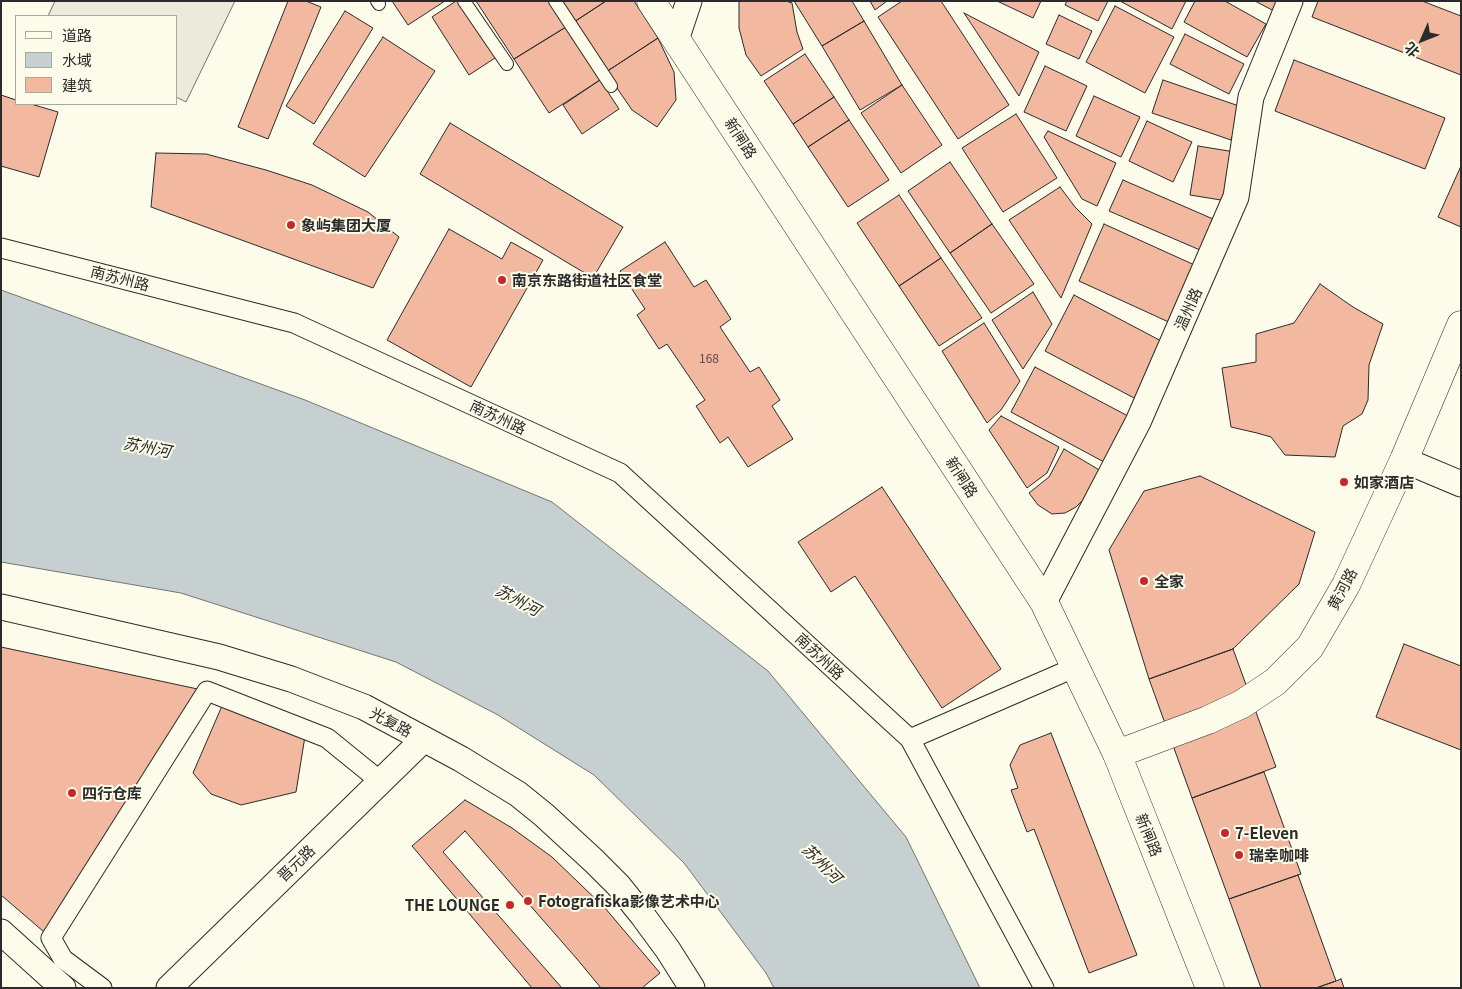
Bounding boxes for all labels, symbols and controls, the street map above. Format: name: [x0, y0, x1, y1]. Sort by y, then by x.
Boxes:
legend: [15, 15, 178, 105]
north arrow: [1397, 15, 1447, 65]
text: 道路: [62, 24, 92, 45]
text: 北: [1399, 38, 1423, 62]
text: 水域: [62, 49, 92, 70]
text: 建筑: [62, 74, 92, 95]
street label: 新闸路: [721, 114, 761, 162]
place label: 象屿集团大厦: [301, 216, 391, 234]
marker: 象屿集团大厦: [285, 219, 297, 231]
street label: 南苏州路: [89, 262, 151, 294]
place label: 南京东路街道社区食堂: [512, 271, 662, 289]
marker: 南京东路街道社区食堂: [496, 274, 508, 286]
street label: 温州路: [1171, 285, 1205, 333]
house number: 168: [699, 351, 719, 365]
street label: 南苏州路: [467, 396, 529, 438]
water label: 苏州河: [122, 433, 172, 461]
street label: 新闸路: [942, 453, 982, 501]
place label: 如家酒店: [1354, 473, 1414, 491]
marker: 如家酒店: [1338, 476, 1350, 488]
street label: 黄河路: [1323, 565, 1361, 613]
place label: 全家: [1154, 572, 1184, 590]
marker: 全家: [1138, 575, 1150, 587]
water label: 苏州河: [492, 580, 544, 620]
street label: 南苏州路: [792, 629, 848, 683]
street label: 光复路: [367, 703, 415, 741]
place label: 四行仓库: [82, 784, 142, 802]
marker: 四行仓库: [66, 787, 78, 799]
street label: 新闸路: [1132, 811, 1166, 859]
place label: 7-Eleven: [1235, 824, 1299, 842]
marker: 7-Eleven: [1219, 827, 1231, 839]
water label: 苏州河: [798, 839, 846, 887]
street label: 晋元路: [274, 841, 318, 885]
place label: 瑞幸咖啡: [1249, 846, 1309, 864]
marker: 瑞幸咖啡: [1233, 849, 1245, 861]
place label: Fotografiska影像艺术中心: [538, 892, 720, 910]
marker: Fotografiska影像艺术中心: [522, 895, 534, 907]
place label: THE LOUNGE: [405, 896, 500, 914]
marker: THE LOUNGE: [504, 899, 516, 911]

